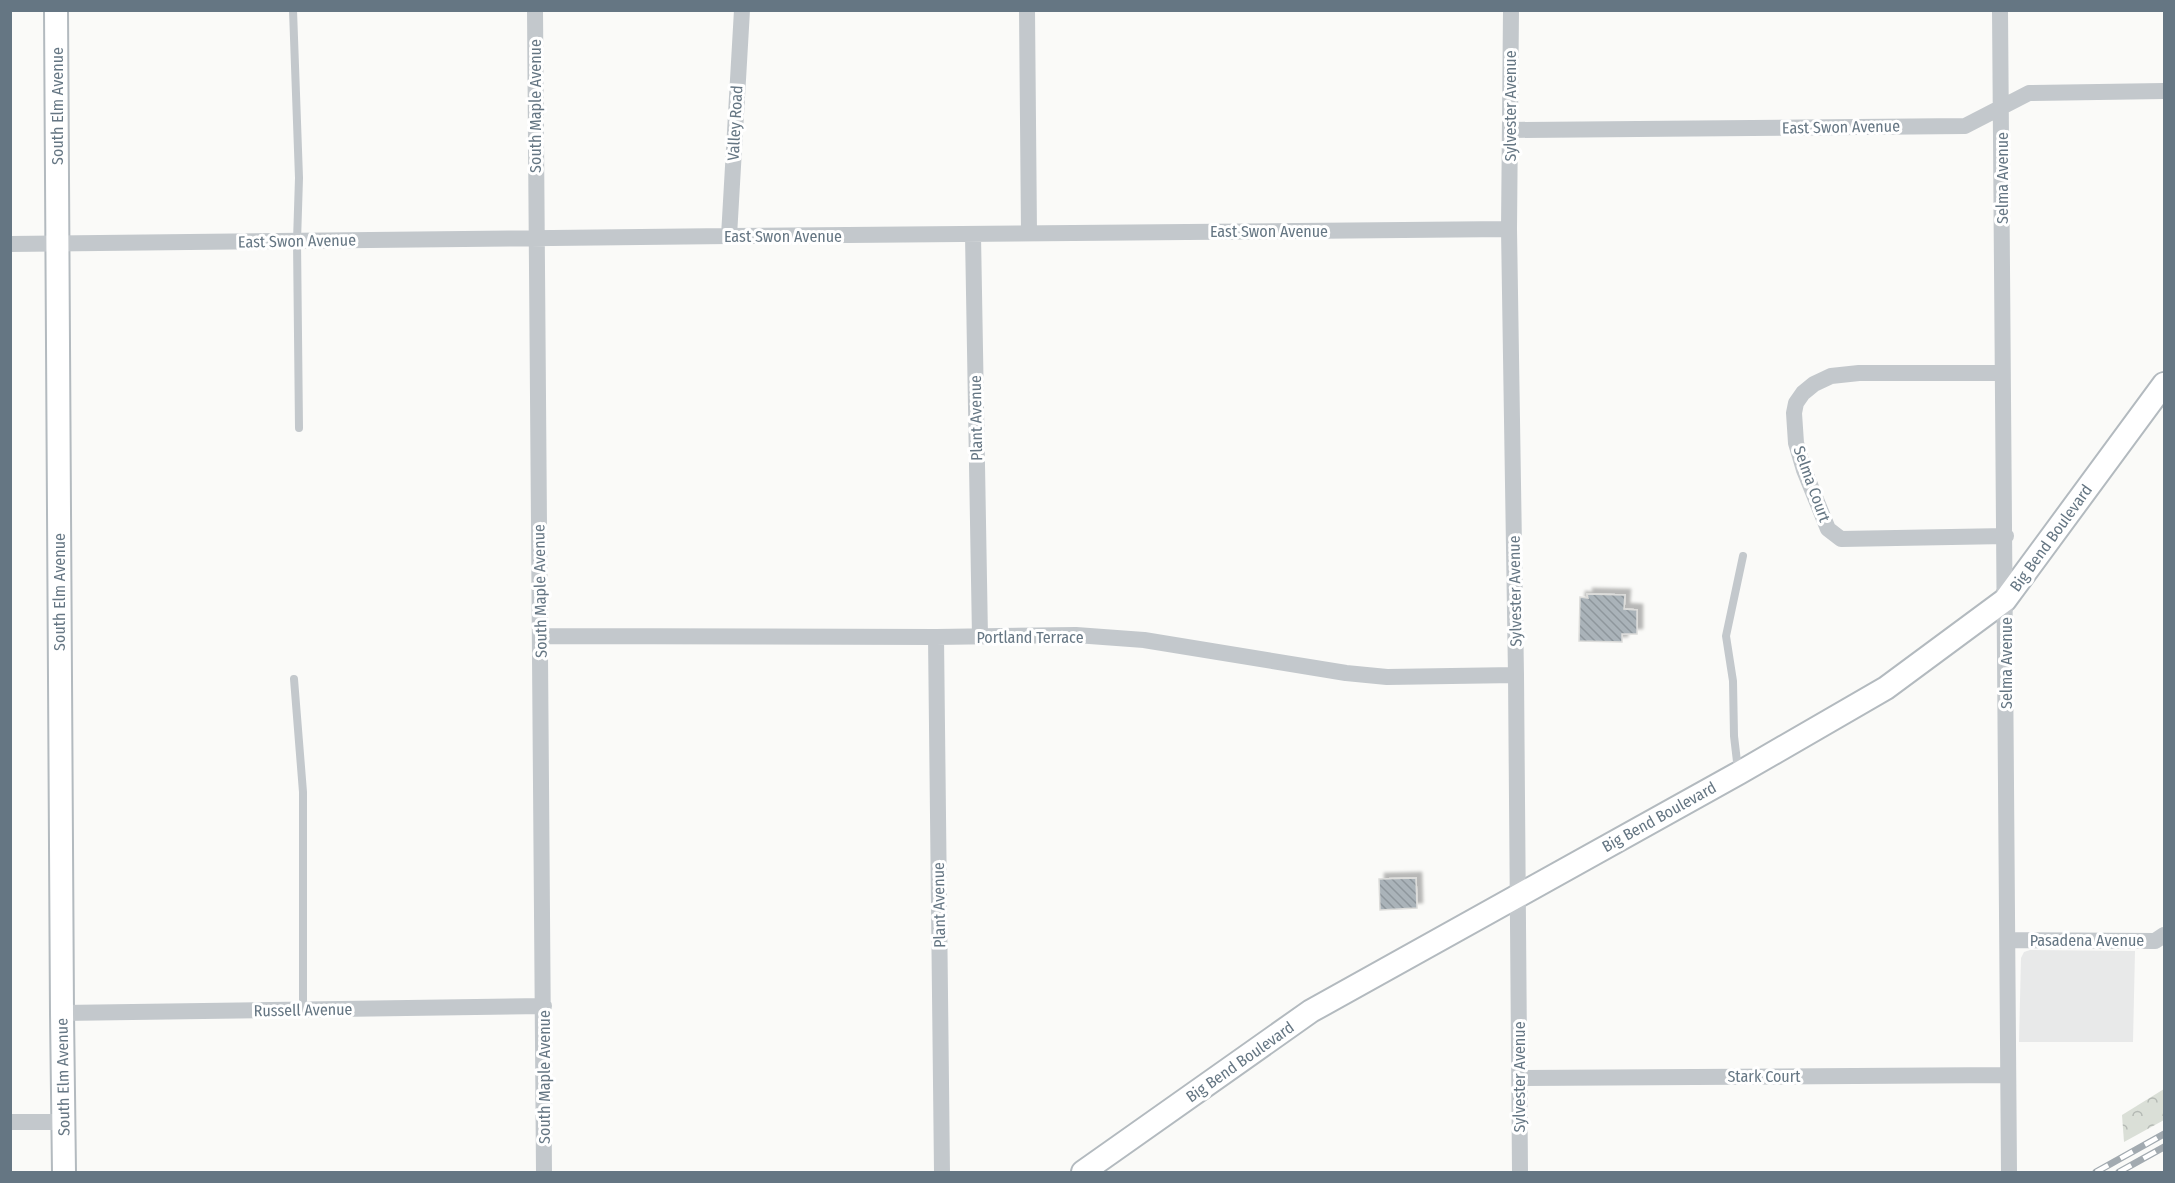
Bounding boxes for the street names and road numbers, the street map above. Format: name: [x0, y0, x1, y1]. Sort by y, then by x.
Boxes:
street label: South Maple Avenue: [526, 39, 545, 173]
street label: South Elm Avenue: [48, 47, 67, 165]
street label: Sylvester Avenue: [1501, 50, 1520, 162]
street label: Valley Road: [724, 85, 746, 161]
street label: East Swon Avenue: [1782, 116, 1900, 138]
street label: Selma Avenue: [1993, 132, 2012, 224]
street label: East Swon Avenue: [1210, 222, 1328, 241]
street label: East Swon Avenue: [724, 227, 842, 246]
street label: East Swon Avenue: [238, 230, 356, 252]
street label: Plant Avenue: [966, 375, 986, 461]
street label: Selma Court: [1789, 443, 1835, 525]
street label: Big Bend Boulevard: [2006, 481, 2096, 595]
street label: South Maple Avenue: [529, 524, 551, 658]
street label: South Elm Avenue: [50, 533, 69, 651]
street label: Sylvester Avenue: [1505, 535, 1525, 647]
street label: Selma Avenue: [1997, 617, 2016, 709]
street label: Portland Terrace: [976, 628, 1084, 647]
street label: Big Bend Boulevard: [1599, 778, 1719, 856]
street label: Plant Avenue: [929, 862, 949, 948]
street label: Pasadena Avenue: [2030, 931, 2144, 950]
street label: Russell Avenue: [253, 1000, 353, 1020]
street label: South Maple Avenue: [535, 1010, 554, 1144]
street label: South Elm Avenue: [52, 1018, 74, 1136]
street label: Big Bend Boulevard: [1182, 1018, 1298, 1106]
street label: Sylvester Avenue: [1510, 1021, 1529, 1133]
street label: Stark Court: [1727, 1067, 1801, 1086]

